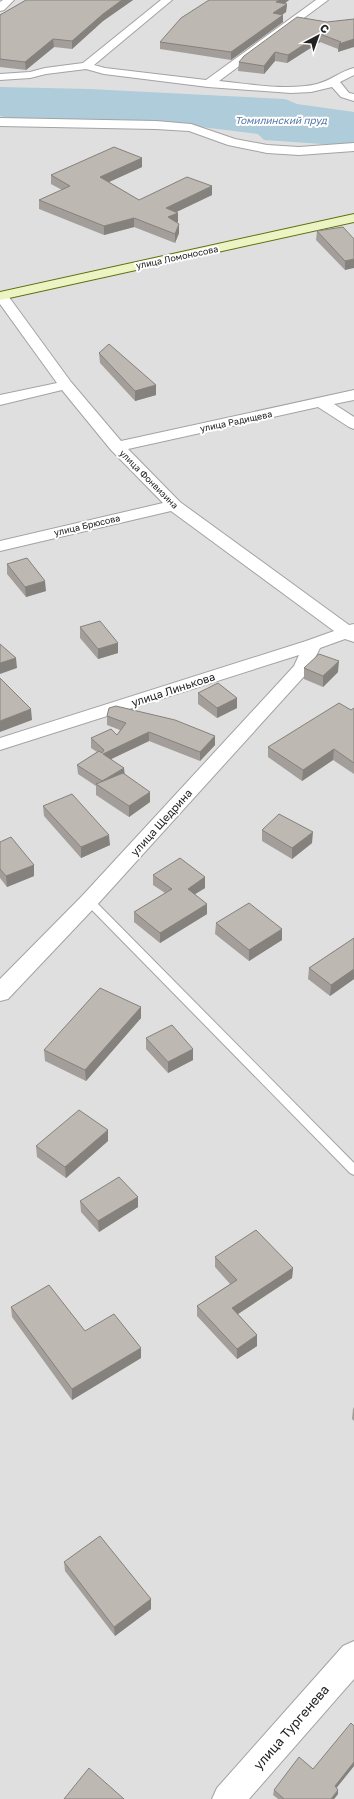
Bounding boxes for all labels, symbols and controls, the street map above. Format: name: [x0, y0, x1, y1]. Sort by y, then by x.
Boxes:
north arrow: [298, 16, 338, 56]
text: С: [318, 21, 332, 36]
water label: Томилинский пруд: [235, 114, 328, 127]
street label: улица Ломоносова: [135, 243, 219, 271]
street label: улица Радищева: [199, 408, 273, 434]
street label: улица Фонвизина: [117, 447, 181, 511]
street label: улица Брюсова: [53, 512, 121, 538]
street label: улица Линькова: [130, 669, 216, 709]
street label: улица Щедрина: [128, 786, 194, 858]
street label: улица Тургенева: [250, 1681, 332, 1773]

